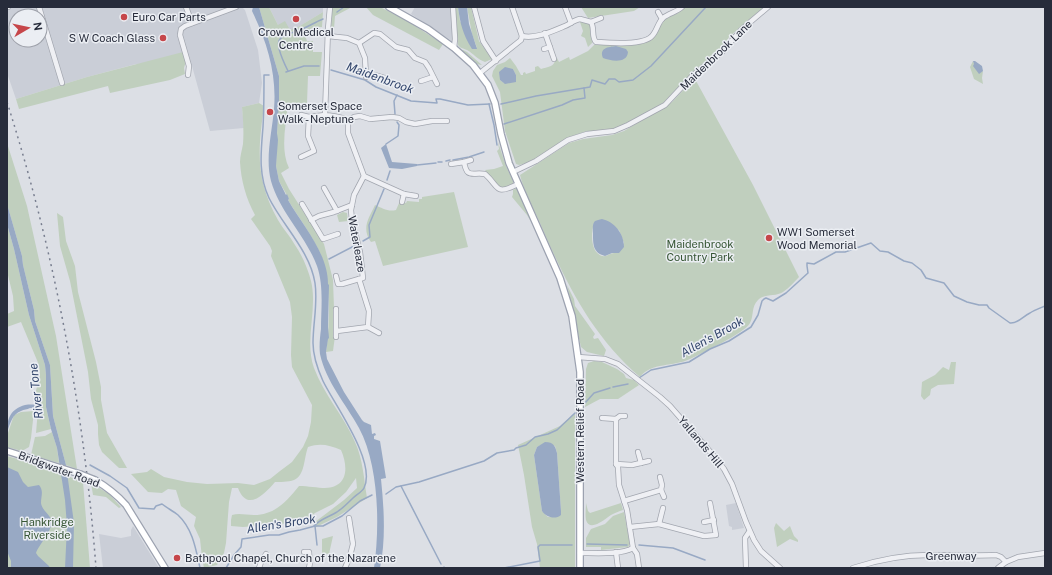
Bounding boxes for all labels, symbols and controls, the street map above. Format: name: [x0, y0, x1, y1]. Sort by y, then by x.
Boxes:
north arrow: [8, 8, 48, 48]
place label: Euro Car Parts: [132, 11, 206, 23]
marker: Euro Car Parts: [119, 12, 129, 22]
marker: Crown Medical Centre: [291, 14, 301, 24]
street label: Maidenbrook Lane: [678, 18, 754, 92]
text: N: [31, 21, 44, 32]
place label: Crown Medical Centre: [258, 26, 334, 51]
place label: S W Coach Glass: [69, 32, 155, 44]
marker: S W Coach Glass: [158, 33, 168, 43]
water label: Maidenbrook: [344, 59, 416, 97]
place label: Somerset Space Walk - Neptune: [278, 100, 362, 125]
marker: Somerset Space Walk - Neptune: [265, 107, 275, 117]
street label: Waterleaze: [346, 215, 368, 273]
place label: WW1 Somerset Wood Memorial: [777, 226, 857, 251]
marker: WW1 Somerset Wood Memorial: [764, 233, 774, 243]
park label: Maidenbrook Country Park: [666, 238, 734, 263]
water label: Allen's Brook: [678, 314, 746, 360]
water label: River Tone: [26, 362, 46, 420]
street label: Western Relief Road: [574, 379, 586, 483]
street label: Yallands Hill: [676, 414, 726, 470]
street label: Bridgwater Road: [17, 449, 101, 489]
water label: Allen's Brook: [245, 512, 317, 536]
park label: Hankridge Riverside: [20, 516, 74, 541]
street label: Greenway: [925, 550, 977, 562]
place label: Bathpool Chapel, Church of the Nazarene: [185, 552, 396, 564]
marker: Bathpool Chapel, Church of the Nazarene: [172, 553, 182, 563]

